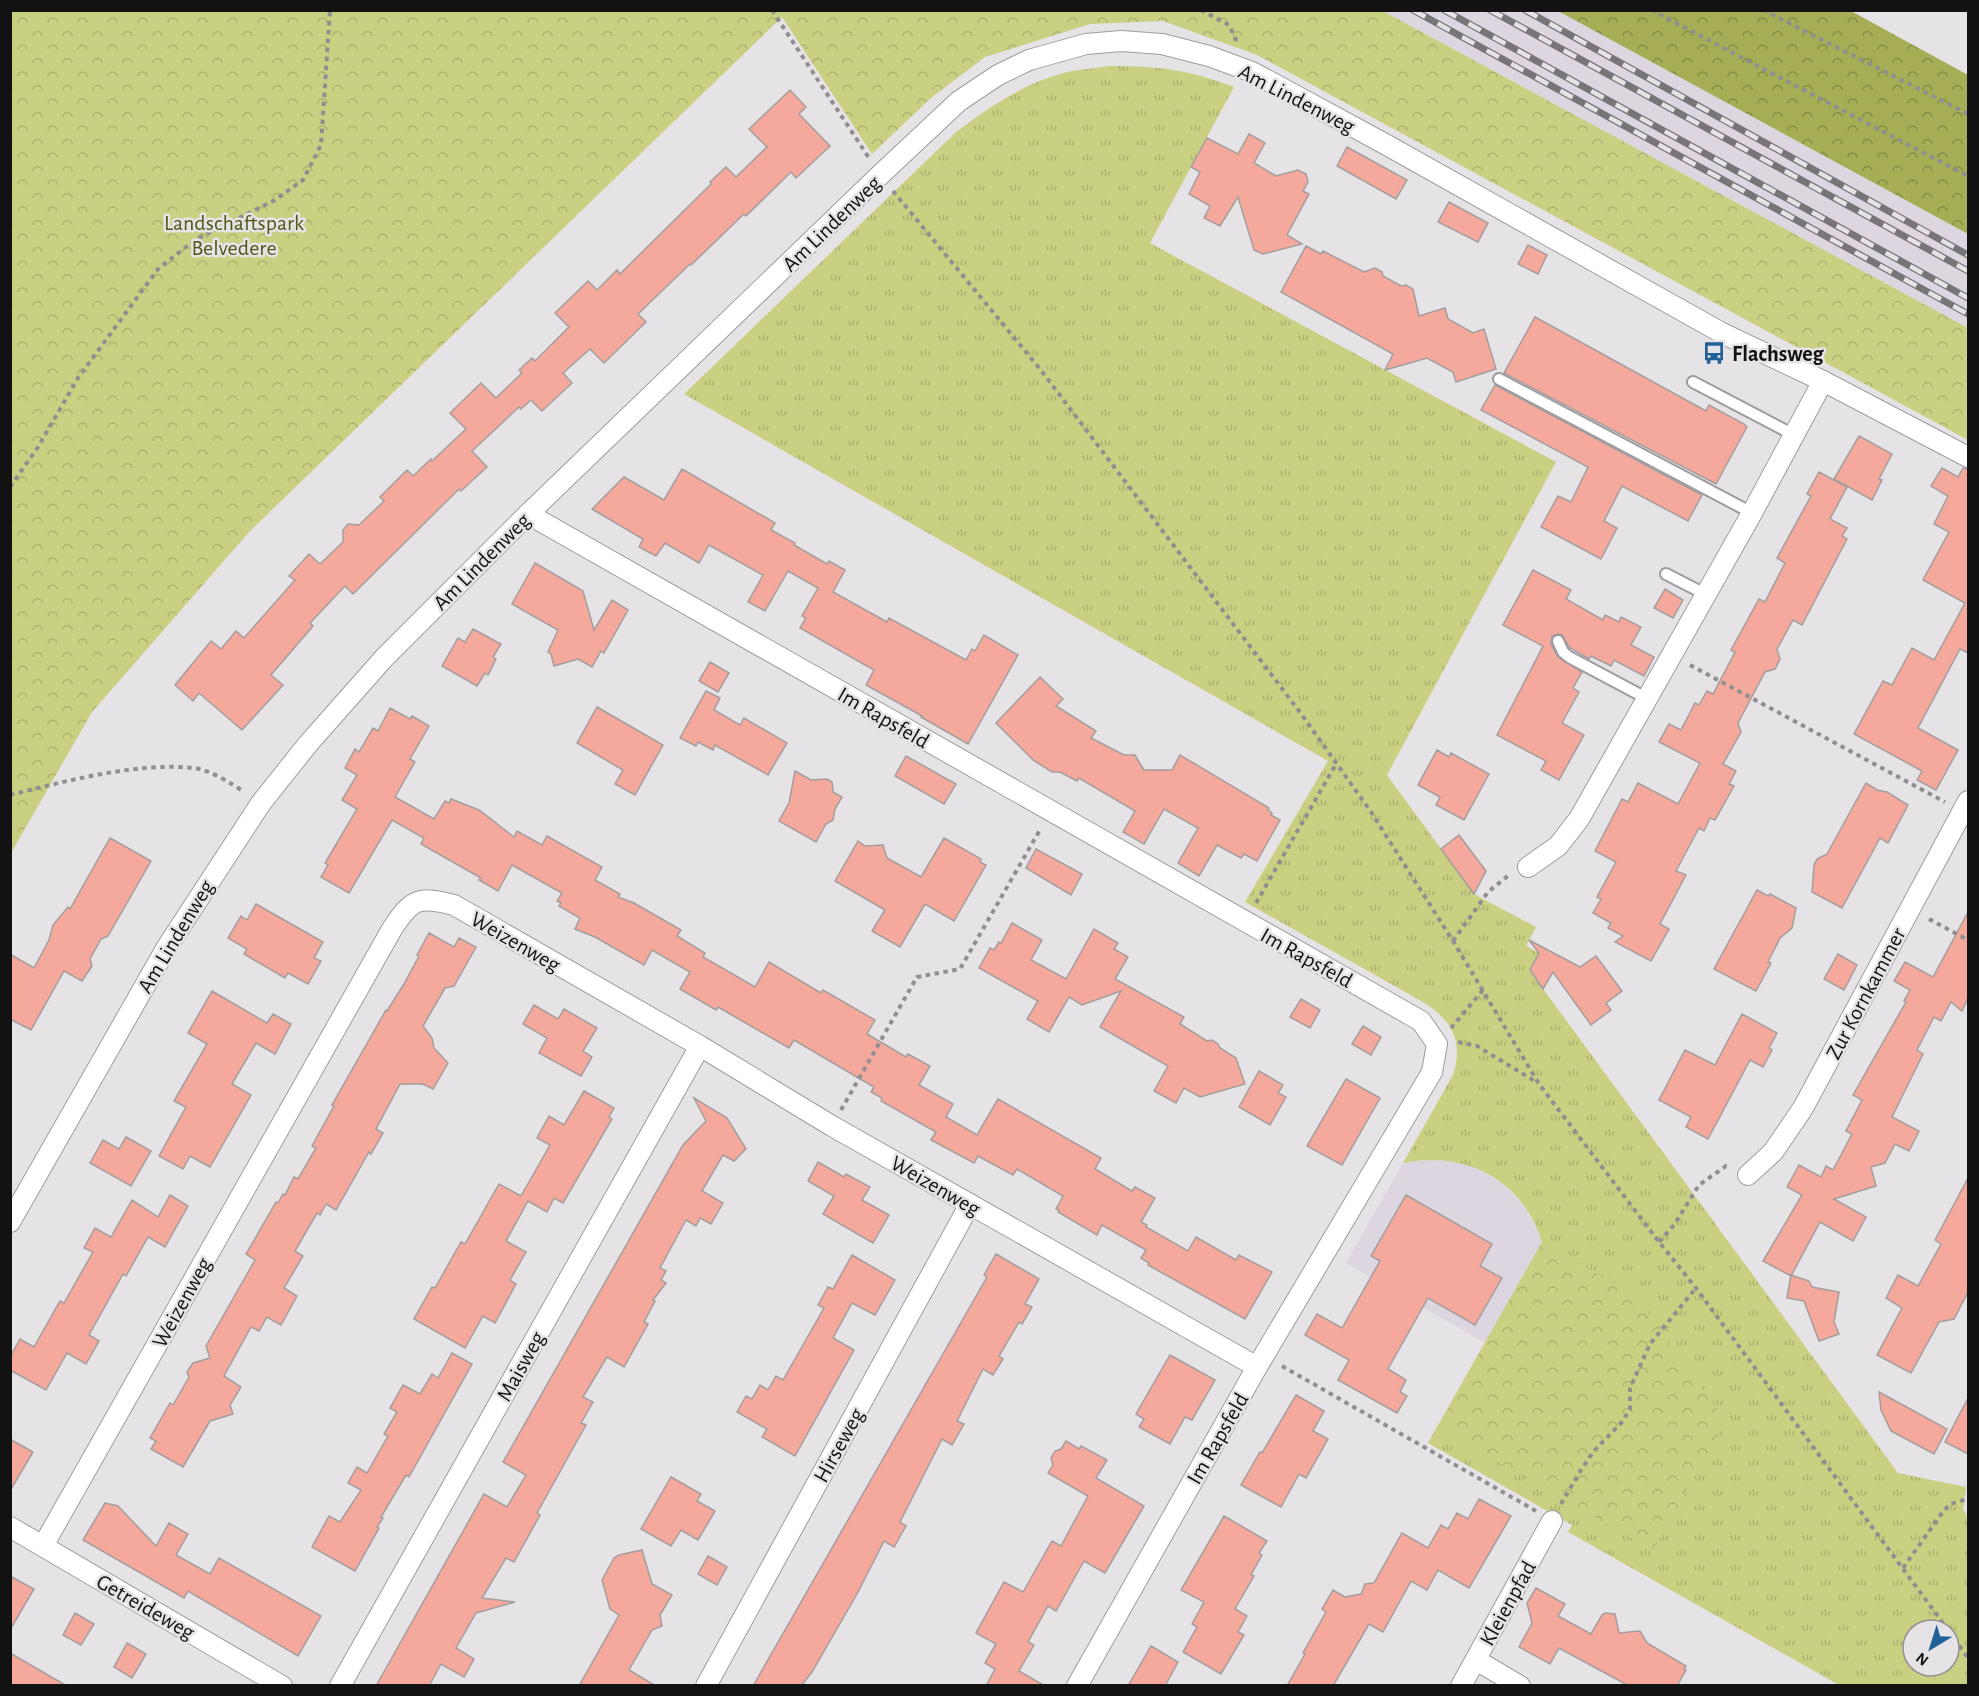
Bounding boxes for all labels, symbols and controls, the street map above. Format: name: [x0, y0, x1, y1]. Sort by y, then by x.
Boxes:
street label: Am Lindenweg: [1235, 60, 1358, 138]
street label: Am Lindenweg: [778, 171, 885, 276]
park label: Landschaftspark Belvedere: [164, 212, 304, 259]
bus stop icon: Flachsweg: [1701, 340, 1727, 366]
place label: Flachsweg: [1732, 343, 1824, 365]
street label: Am Lindenweg: [429, 509, 535, 614]
street label: Im Rapsfeld: [834, 683, 933, 753]
street label: Am Lindenweg: [134, 876, 218, 997]
street label: Weizenweg: [467, 908, 564, 976]
street label: Im Rapsfeld: [1257, 924, 1356, 992]
street label: Zur Kornkammer: [1822, 924, 1910, 1063]
street label: Weizenweg: [887, 1152, 984, 1220]
street label: Weizenweg: [148, 1254, 216, 1351]
street label: Maisweg: [493, 1328, 549, 1405]
street label: Im Rapsfeld: [1183, 1389, 1253, 1488]
street label: Hirseweg: [810, 1405, 868, 1486]
street label: Kleienpfad: [1476, 1557, 1540, 1650]
street label: Getreideweg: [93, 1570, 199, 1644]
north arrow: [1901, 1618, 1961, 1678]
text: N: [1913, 1649, 1932, 1669]

